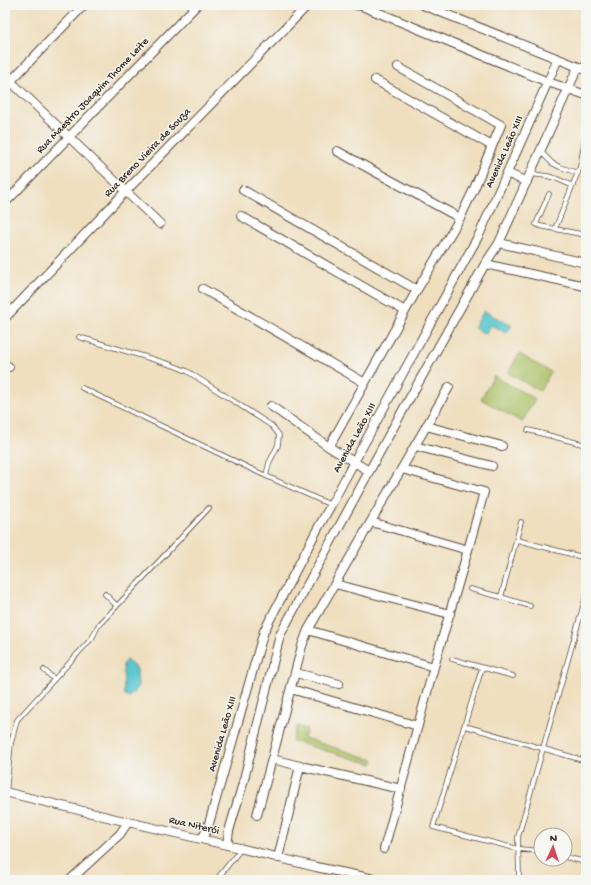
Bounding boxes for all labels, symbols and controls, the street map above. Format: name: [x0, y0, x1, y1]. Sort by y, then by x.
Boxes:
street label: Rua Maestro Joaquim Thome Leite: [34, 35, 152, 156]
street label: Rua Breno Vieira de Souza: [102, 105, 194, 200]
street label: Avenida Leão XIII: [484, 114, 526, 190]
street label: Avenida Leão XIII: [331, 401, 379, 475]
street label: Avenida Leão XIII: [207, 695, 240, 773]
street label: Rua Niterói: [168, 814, 220, 838]
north arrow: [533, 827, 573, 867]
text: N: [550, 833, 557, 845]

